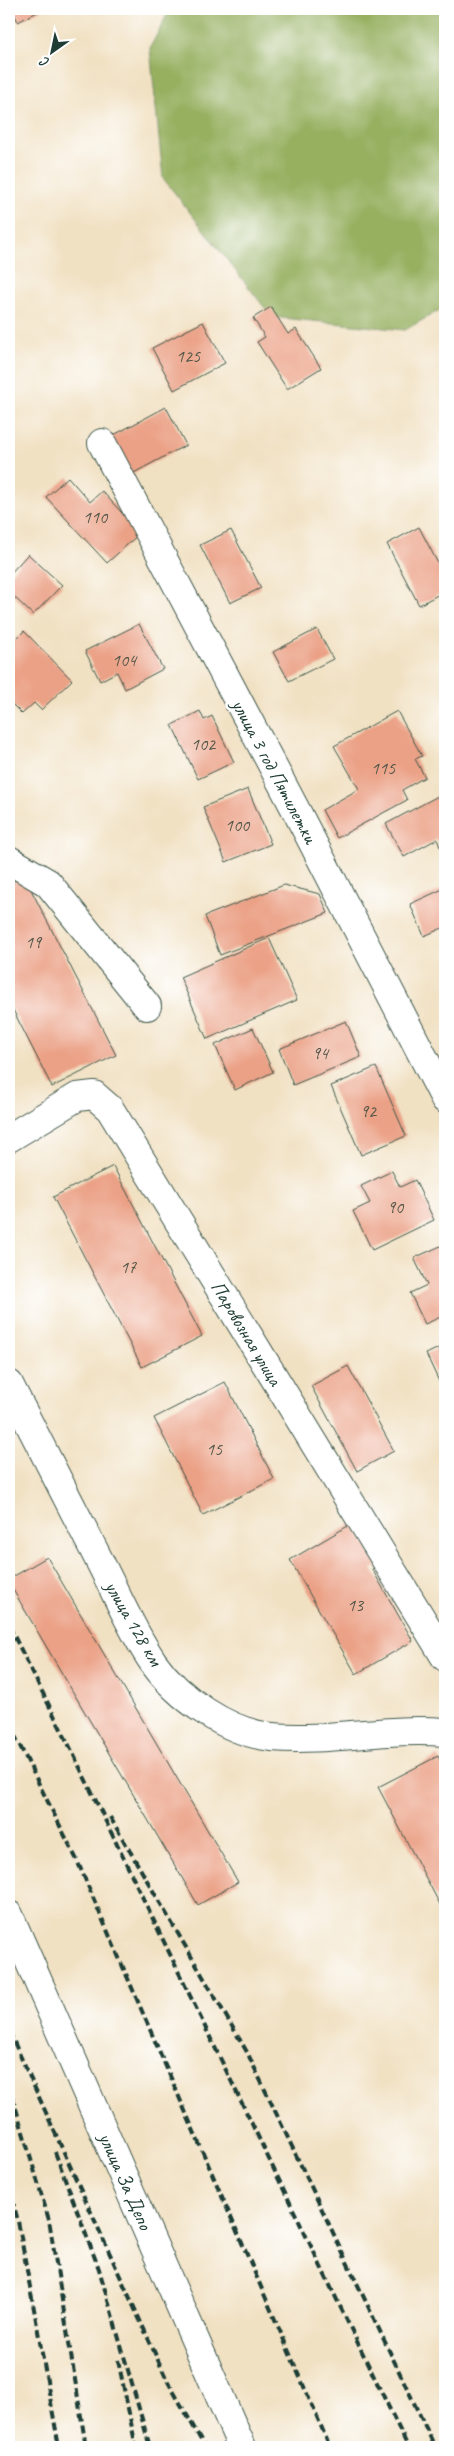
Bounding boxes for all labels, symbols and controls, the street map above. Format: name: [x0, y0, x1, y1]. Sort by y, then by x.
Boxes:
north arrow: [28, 28, 78, 78]
text: С: [36, 52, 53, 71]
house number: 125: [176, 345, 201, 367]
house number: 110: [83, 506, 109, 528]
house number: 104: [112, 649, 138, 671]
street label: улица 3 год Пятилетки: [226, 694, 324, 849]
house number: 102: [191, 733, 217, 755]
house number: 115: [371, 757, 396, 779]
house number: 100: [225, 814, 251, 836]
house number: 19: [25, 931, 43, 953]
house number: 94: [312, 1042, 330, 1064]
house number: 92: [360, 1100, 378, 1122]
house number: 90: [387, 1196, 405, 1218]
house number: 17: [120, 1256, 137, 1278]
street label: Паровозная улица: [205, 1276, 289, 1392]
house number: 15: [206, 1438, 223, 1460]
street label: улица 128 км: [99, 1575, 169, 1671]
house number: 13: [347, 1594, 365, 1616]
street label: улица За Депо: [93, 2128, 158, 2234]

